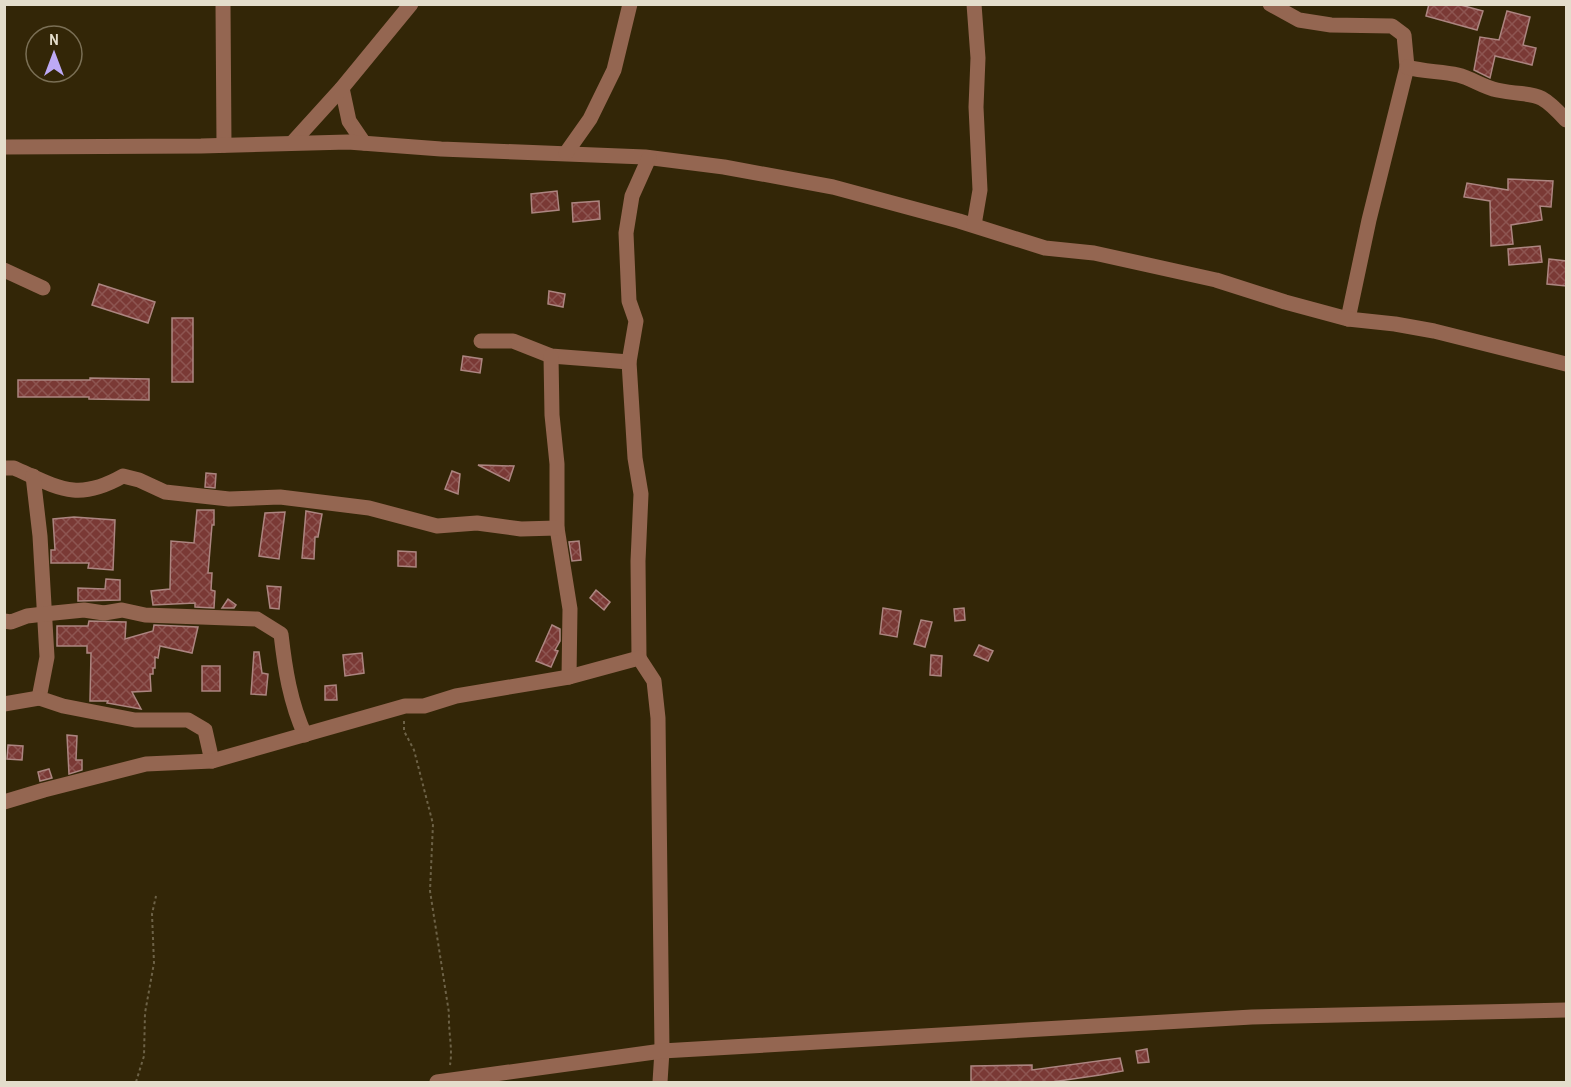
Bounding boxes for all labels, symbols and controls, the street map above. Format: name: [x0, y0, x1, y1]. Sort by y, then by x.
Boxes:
north arrow: [24, 24, 84, 84]
text: N: [49, 28, 59, 50]

